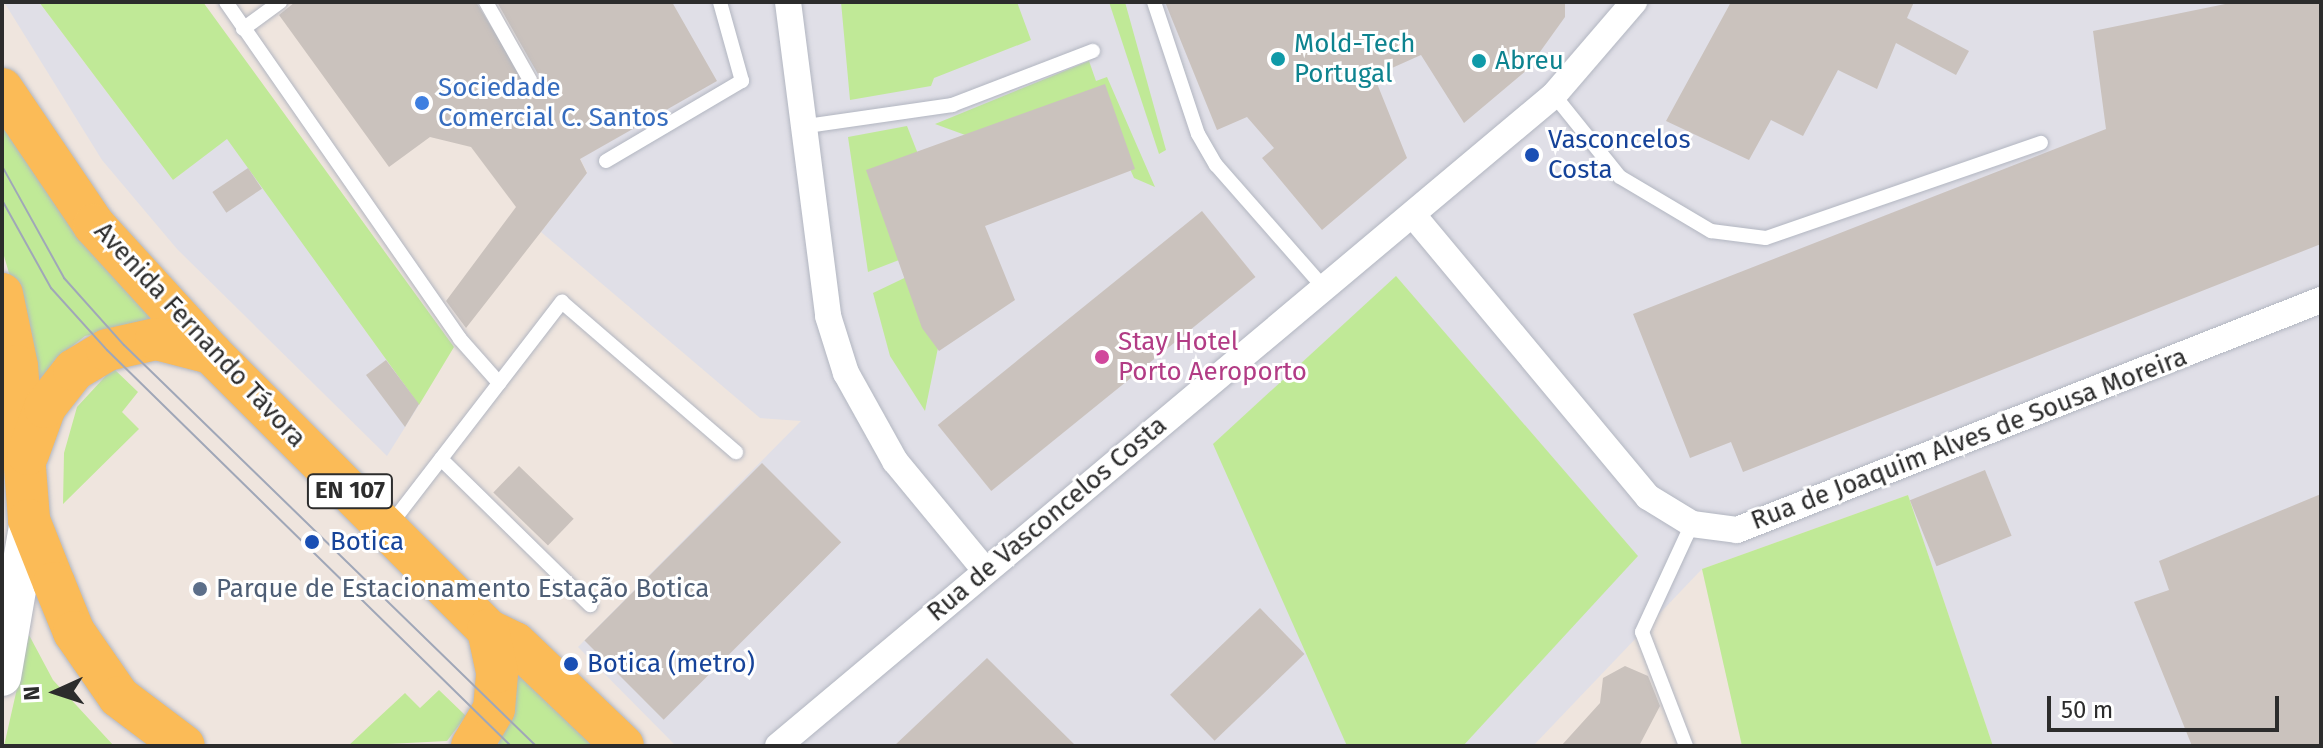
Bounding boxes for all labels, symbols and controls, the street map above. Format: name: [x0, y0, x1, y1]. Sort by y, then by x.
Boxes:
place label: Mold-Tech Portugal: [1294, 28, 1415, 90]
place label: Abreu: [1495, 45, 1564, 77]
marker: Mold-Tech Portugal: [1269, 50, 1287, 68]
marker: Abreu: [1470, 52, 1488, 70]
place label: Sociedade Comercial C. Santos: [438, 72, 669, 134]
marker: Sociedade Comercial C. Santos: [413, 94, 431, 112]
place label: Vasconcelos Costa: [1548, 124, 1691, 186]
marker: Vasconcelos Costa: [1523, 146, 1541, 164]
street label: Avenida Fernando Távora: [88, 216, 312, 454]
place label: Stay Hotel Porto Aeroporto: [1118, 326, 1307, 388]
street label: Rua de Joaquim Alves de Sousa Moreira: [1747, 341, 2191, 537]
marker: Stay Hotel Porto Aeroporto: [1093, 348, 1111, 366]
street label: Rua de Vasconcelos Costa: [921, 410, 1173, 628]
road number: EN 107: [306, 471, 394, 511]
place label: Botica: [330, 526, 404, 558]
marker: Botica: [301, 531, 323, 553]
place label: Parque de Estacionamento Estação Botica: [216, 573, 709, 605]
marker: Parque de Estacionamento Estação Botica: [191, 580, 209, 598]
place label: Botica (metro): [587, 648, 755, 680]
north arrow: [16, 652, 96, 732]
marker: Botica (metro): [562, 655, 580, 673]
scale bar: [2051, 680, 2283, 730]
text: N: [18, 685, 45, 701]
text: 50 m: [2061, 696, 2113, 724]

